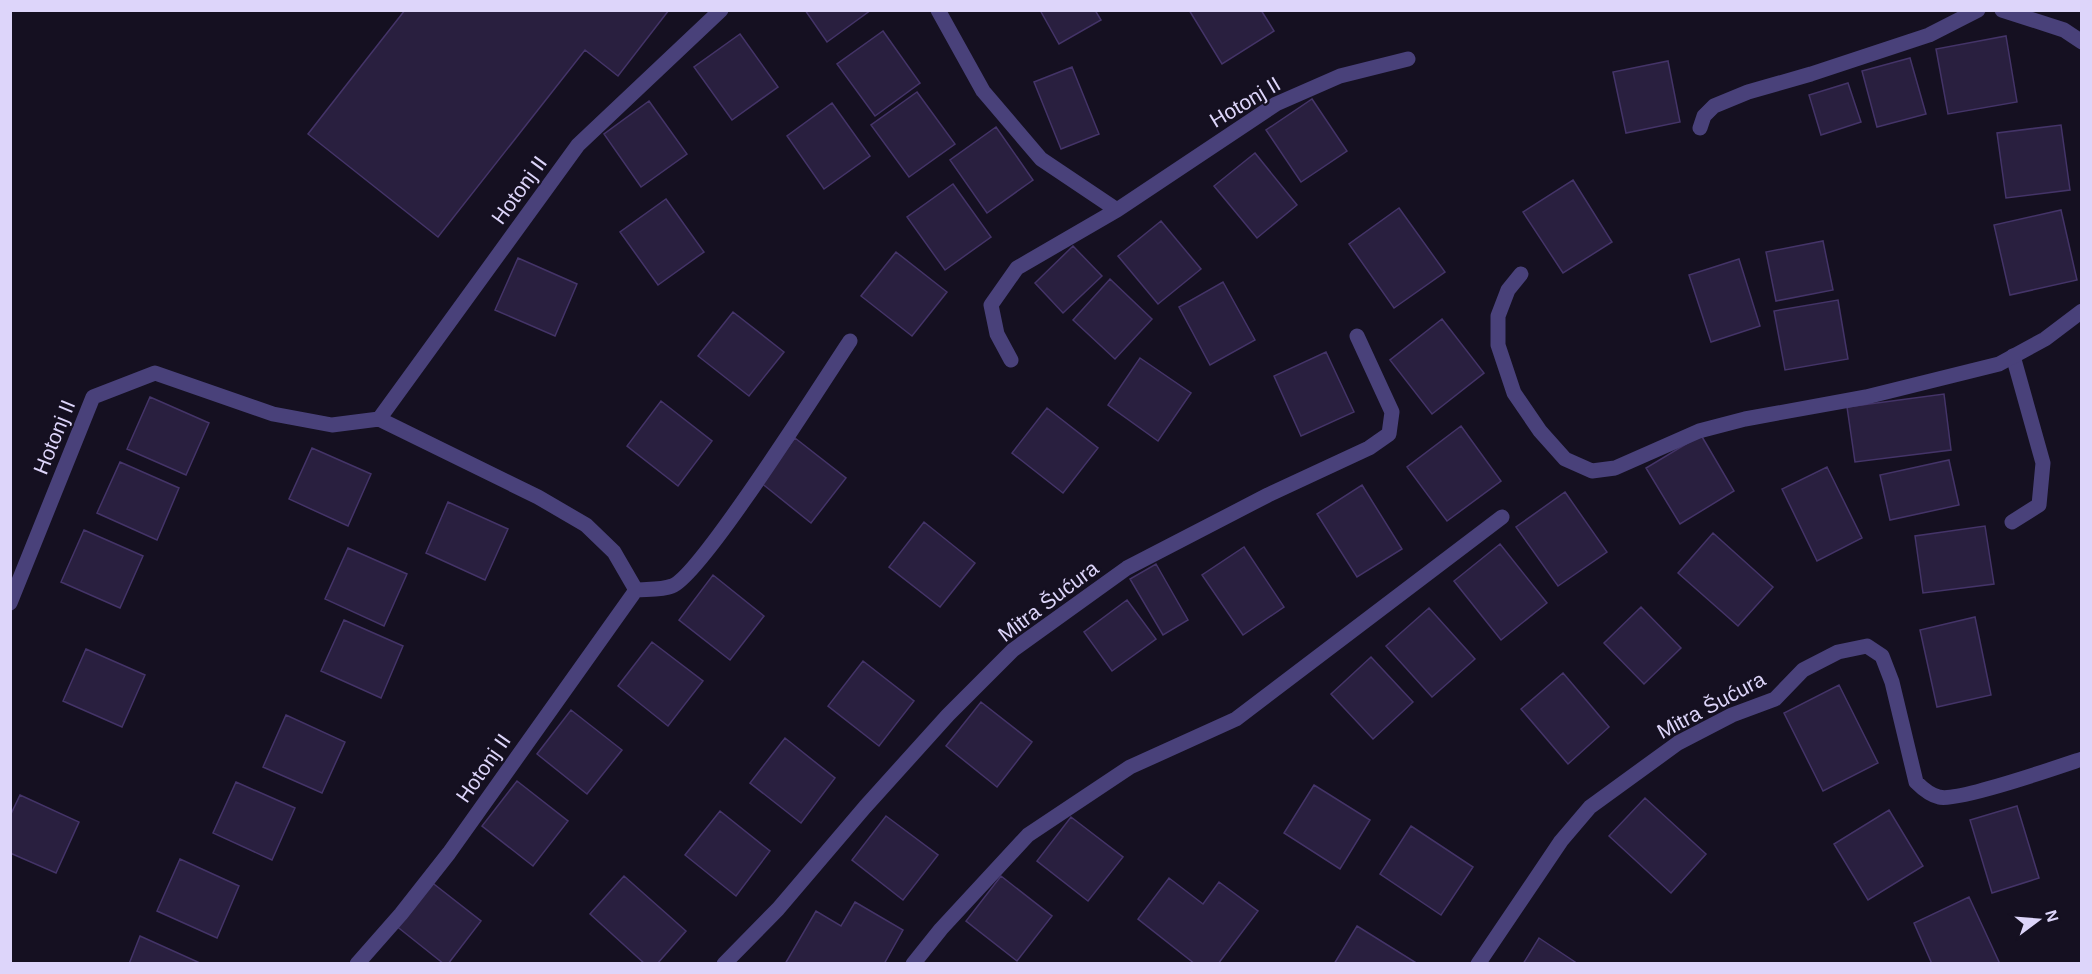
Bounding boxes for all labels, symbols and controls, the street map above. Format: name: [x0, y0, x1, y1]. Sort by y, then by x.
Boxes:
street label: Hotonj II: [1206, 72, 1284, 132]
street label: Hotonj II: [487, 152, 551, 228]
street label: Hotonj II: [29, 396, 79, 478]
street label: Mitra Šućura: [994, 556, 1103, 646]
street label: Mitra Šućura: [1653, 667, 1769, 743]
street label: Hotonj II: [451, 729, 515, 807]
north arrow: [2008, 890, 2068, 950]
text: N: [2042, 908, 2062, 924]

